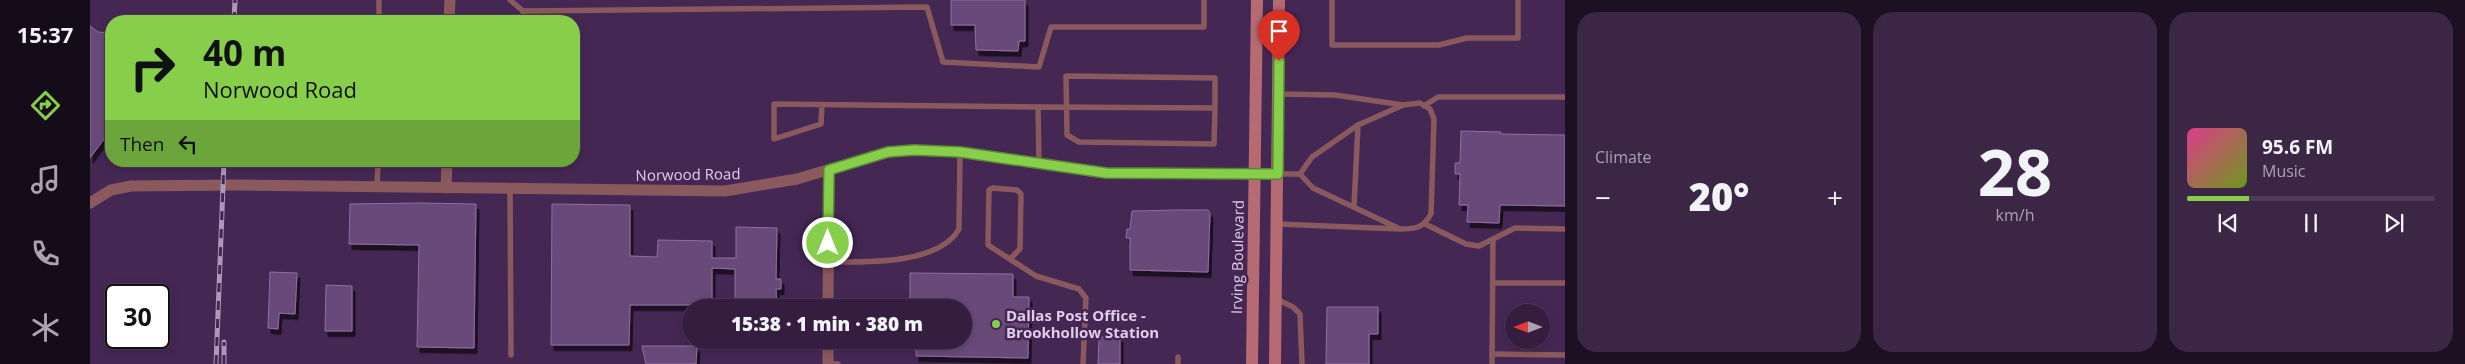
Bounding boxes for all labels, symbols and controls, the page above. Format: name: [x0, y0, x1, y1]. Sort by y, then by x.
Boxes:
pin: [1258, 10, 1300, 61]
icon: arrive: [1265, 17, 1293, 45]
text: 15:37: [17, 19, 73, 49]
text: 40 m: [203, 29, 286, 76]
icon: right: [120, 35, 185, 100]
text: Norwood Road: [203, 74, 357, 104]
icon: directions: [28, 88, 63, 123]
text: 28: [1978, 127, 2052, 215]
icon: left: [174, 130, 202, 158]
text: Then: [120, 131, 164, 157]
text: 95.6 FM: [2262, 134, 2333, 160]
text: Climate: [1595, 146, 1652, 168]
text: Music: [2262, 160, 2306, 182]
icon: music: [28, 162, 63, 197]
street label: Norwood Road: [635, 163, 741, 185]
text: 20°: [1689, 170, 1749, 222]
text: −: [1595, 178, 1611, 216]
text: +: [1827, 178, 1843, 216]
street label: Irving Boulevard: [1226, 200, 1248, 314]
text: km/h: [1996, 204, 2034, 226]
icon: previous: [2214, 209, 2242, 237]
icon: pause: [2297, 209, 2325, 237]
icon: next: [2380, 209, 2408, 237]
position arrow: [801, 216, 853, 268]
icon: phone: [28, 236, 63, 271]
speed limit sign: 30: [105, 284, 170, 349]
north arrow: [1505, 304, 1550, 349]
map controls: [1505, 304, 1550, 349]
place label: Dallas Post Office - Brookhollow Station: [1006, 305, 1159, 342]
icon: climate: [28, 310, 63, 345]
text: 15:38 · 1 min · 380 m: [731, 311, 923, 337]
marker: Dallas Post Office - Brookhollow Station: [990, 318, 1002, 330]

